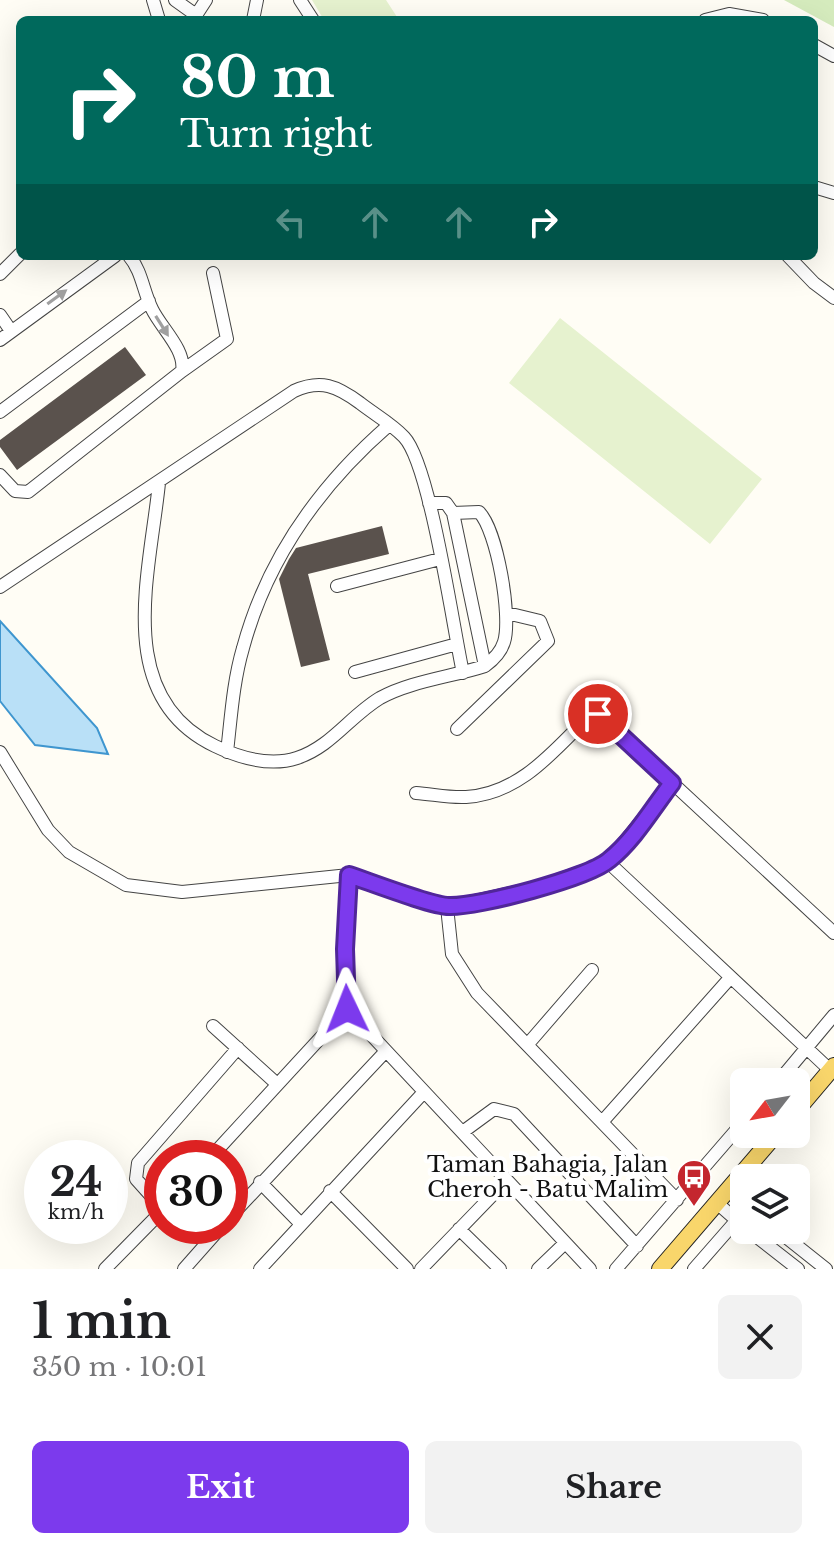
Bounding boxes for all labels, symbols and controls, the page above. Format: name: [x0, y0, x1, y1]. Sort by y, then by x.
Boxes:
text: 80 m: [180, 43, 335, 112]
icon: right: [48, 48, 152, 152]
text: Turn right: [180, 112, 373, 157]
icon: left: [269, 200, 313, 244]
icon: ahead: [353, 200, 397, 244]
icon: ahead: [437, 200, 481, 244]
icon: right: [521, 200, 565, 244]
one-way arrow: [46, 290, 67, 305]
one-way arrow: [155, 315, 169, 337]
pin: [564, 680, 632, 748]
icon: arrive: [576, 692, 620, 736]
position arrow: [305, 967, 389, 1051]
north arrow: [730, 1068, 810, 1148]
map controls: [730, 1068, 810, 1244]
speed limit sign: 30: [144, 1140, 248, 1244]
place label: Taman Bahagia, Jalan Cheroh - Batu Malim: [427, 1151, 668, 1203]
text: 24: [50, 1157, 102, 1207]
bus stop icon: Taman Bahagia, Jalan Cheroh - Batu Malim: [675, 1158, 713, 1208]
button: layers: [730, 1164, 810, 1244]
text: km/h: [48, 1200, 104, 1224]
text: 1 min: [32, 1291, 171, 1351]
button: close: [718, 1295, 802, 1379]
text: 350 m · 10:01: [32, 1351, 207, 1383]
button: Exit: [32, 1441, 409, 1533]
button: Share: [425, 1441, 802, 1533]

